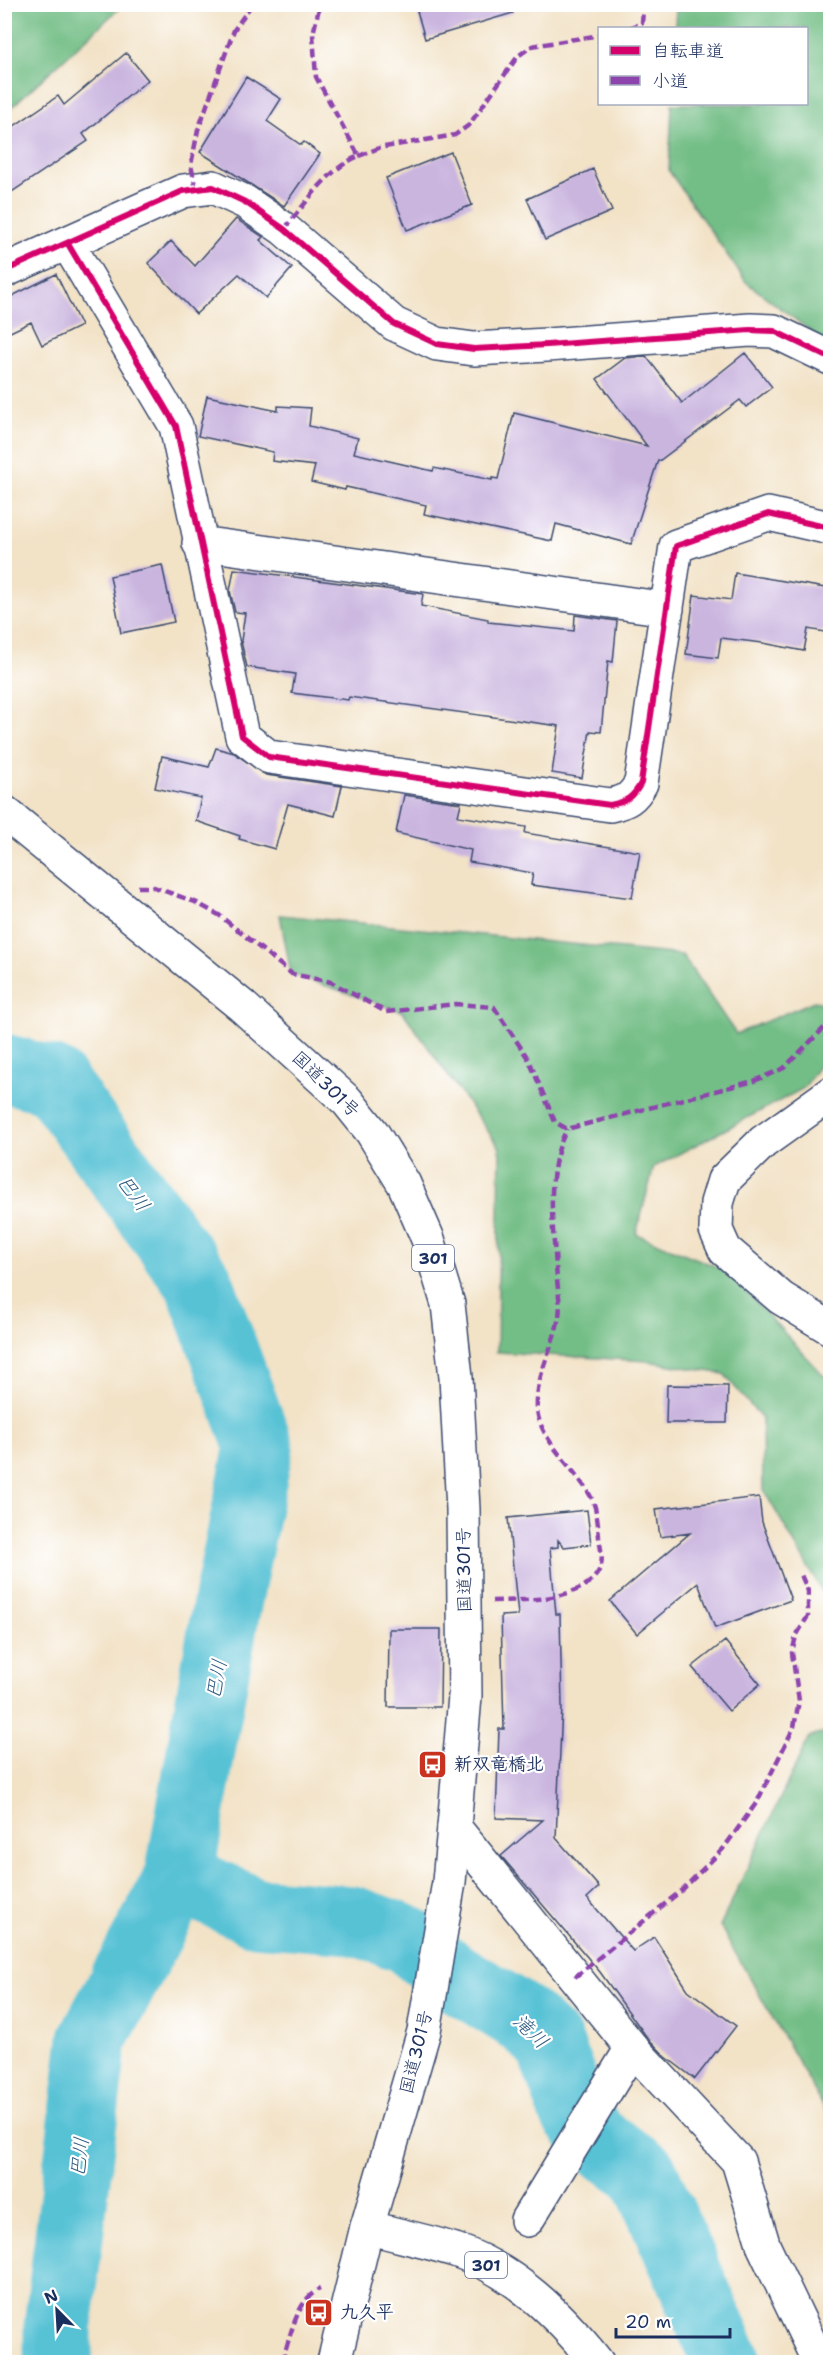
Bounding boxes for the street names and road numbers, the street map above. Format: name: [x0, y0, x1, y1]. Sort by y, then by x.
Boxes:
street label: 国道301号: [287, 1046, 365, 1122]
road number: 301: [412, 1245, 454, 1271]
street label: 国道301号: [451, 1527, 477, 1613]
street label: 国道301号: [394, 2007, 438, 2097]
road number: 301: [465, 2252, 507, 2278]

